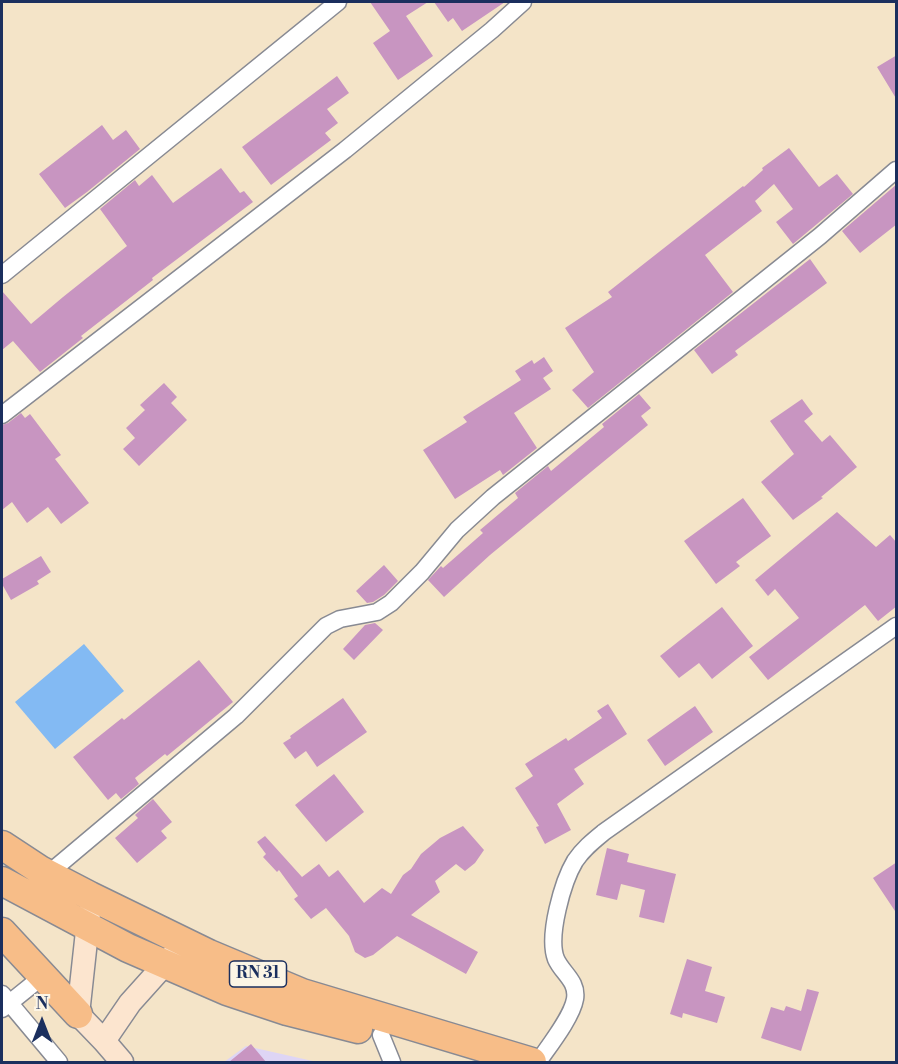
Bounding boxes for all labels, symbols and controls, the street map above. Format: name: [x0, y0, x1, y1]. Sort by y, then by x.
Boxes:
road number: RN 31: [230, 961, 286, 987]
north arrow: [12, 992, 72, 1052]
text: N: [36, 994, 48, 1014]

